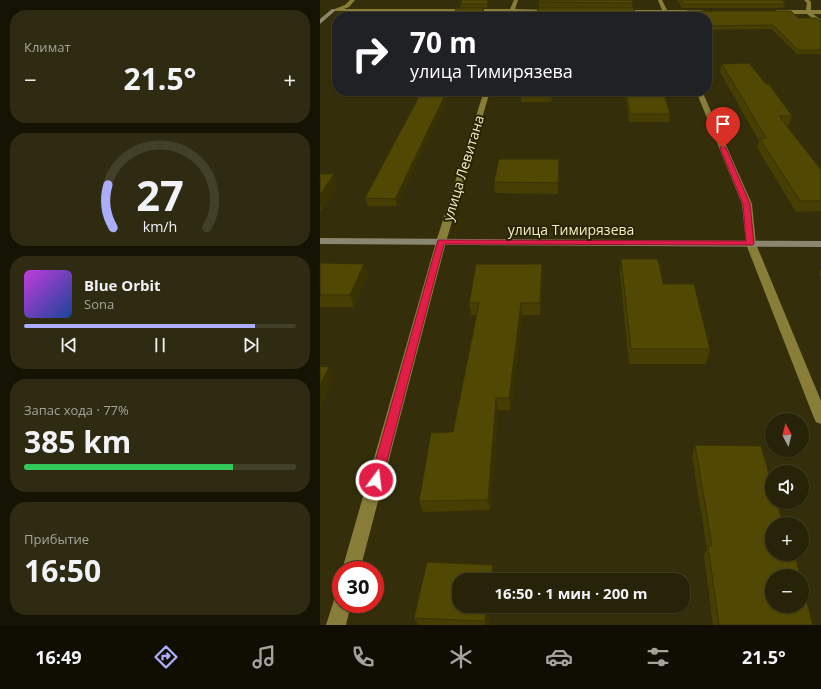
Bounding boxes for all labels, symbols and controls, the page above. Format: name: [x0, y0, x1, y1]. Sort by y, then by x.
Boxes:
text: 70 m: [410, 23, 477, 61]
icon: right: [344, 28, 396, 80]
text: Климат: [24, 38, 71, 56]
text: 21.5°: [124, 58, 196, 99]
text: улица Тимирязева: [410, 59, 573, 83]
text: −: [24, 64, 37, 94]
text: +: [283, 64, 296, 94]
pin: [706, 107, 740, 148]
street label: улица Левитана: [438, 113, 488, 223]
icon: arrive: [712, 113, 734, 135]
text: 27: [136, 166, 184, 222]
text: km/h: [143, 216, 177, 235]
street label: улица Тимирязева: [508, 220, 634, 239]
text: Blue Orbit: [84, 275, 161, 295]
text: Sona: [84, 295, 114, 313]
icon: previous: [58, 334, 80, 356]
icon: pause: [149, 334, 171, 356]
icon: next: [240, 334, 262, 356]
text: Запас хода · 77%: [24, 401, 129, 419]
north arrow: [765, 413, 809, 457]
map controls: [765, 413, 809, 613]
text: 385 km: [24, 421, 131, 462]
position arrow: [355, 459, 397, 501]
button: sound: [765, 465, 809, 509]
button: +: [765, 517, 809, 561]
text: Прибытие: [24, 530, 89, 548]
text: 16:50: [24, 550, 101, 591]
speed limit sign: 30: [332, 561, 384, 613]
button: −: [765, 569, 809, 613]
text: 16:50 · 1 мин · 200 m: [495, 583, 647, 603]
icon: directions: [152, 643, 180, 671]
icon: music: [250, 643, 278, 671]
icon: phone: [349, 643, 377, 671]
icon: climate: [447, 643, 475, 671]
icon: car: [545, 643, 573, 671]
icon: filters: [644, 643, 672, 671]
text: 16:49: [35, 645, 81, 669]
text: 21.5°: [742, 645, 786, 669]

